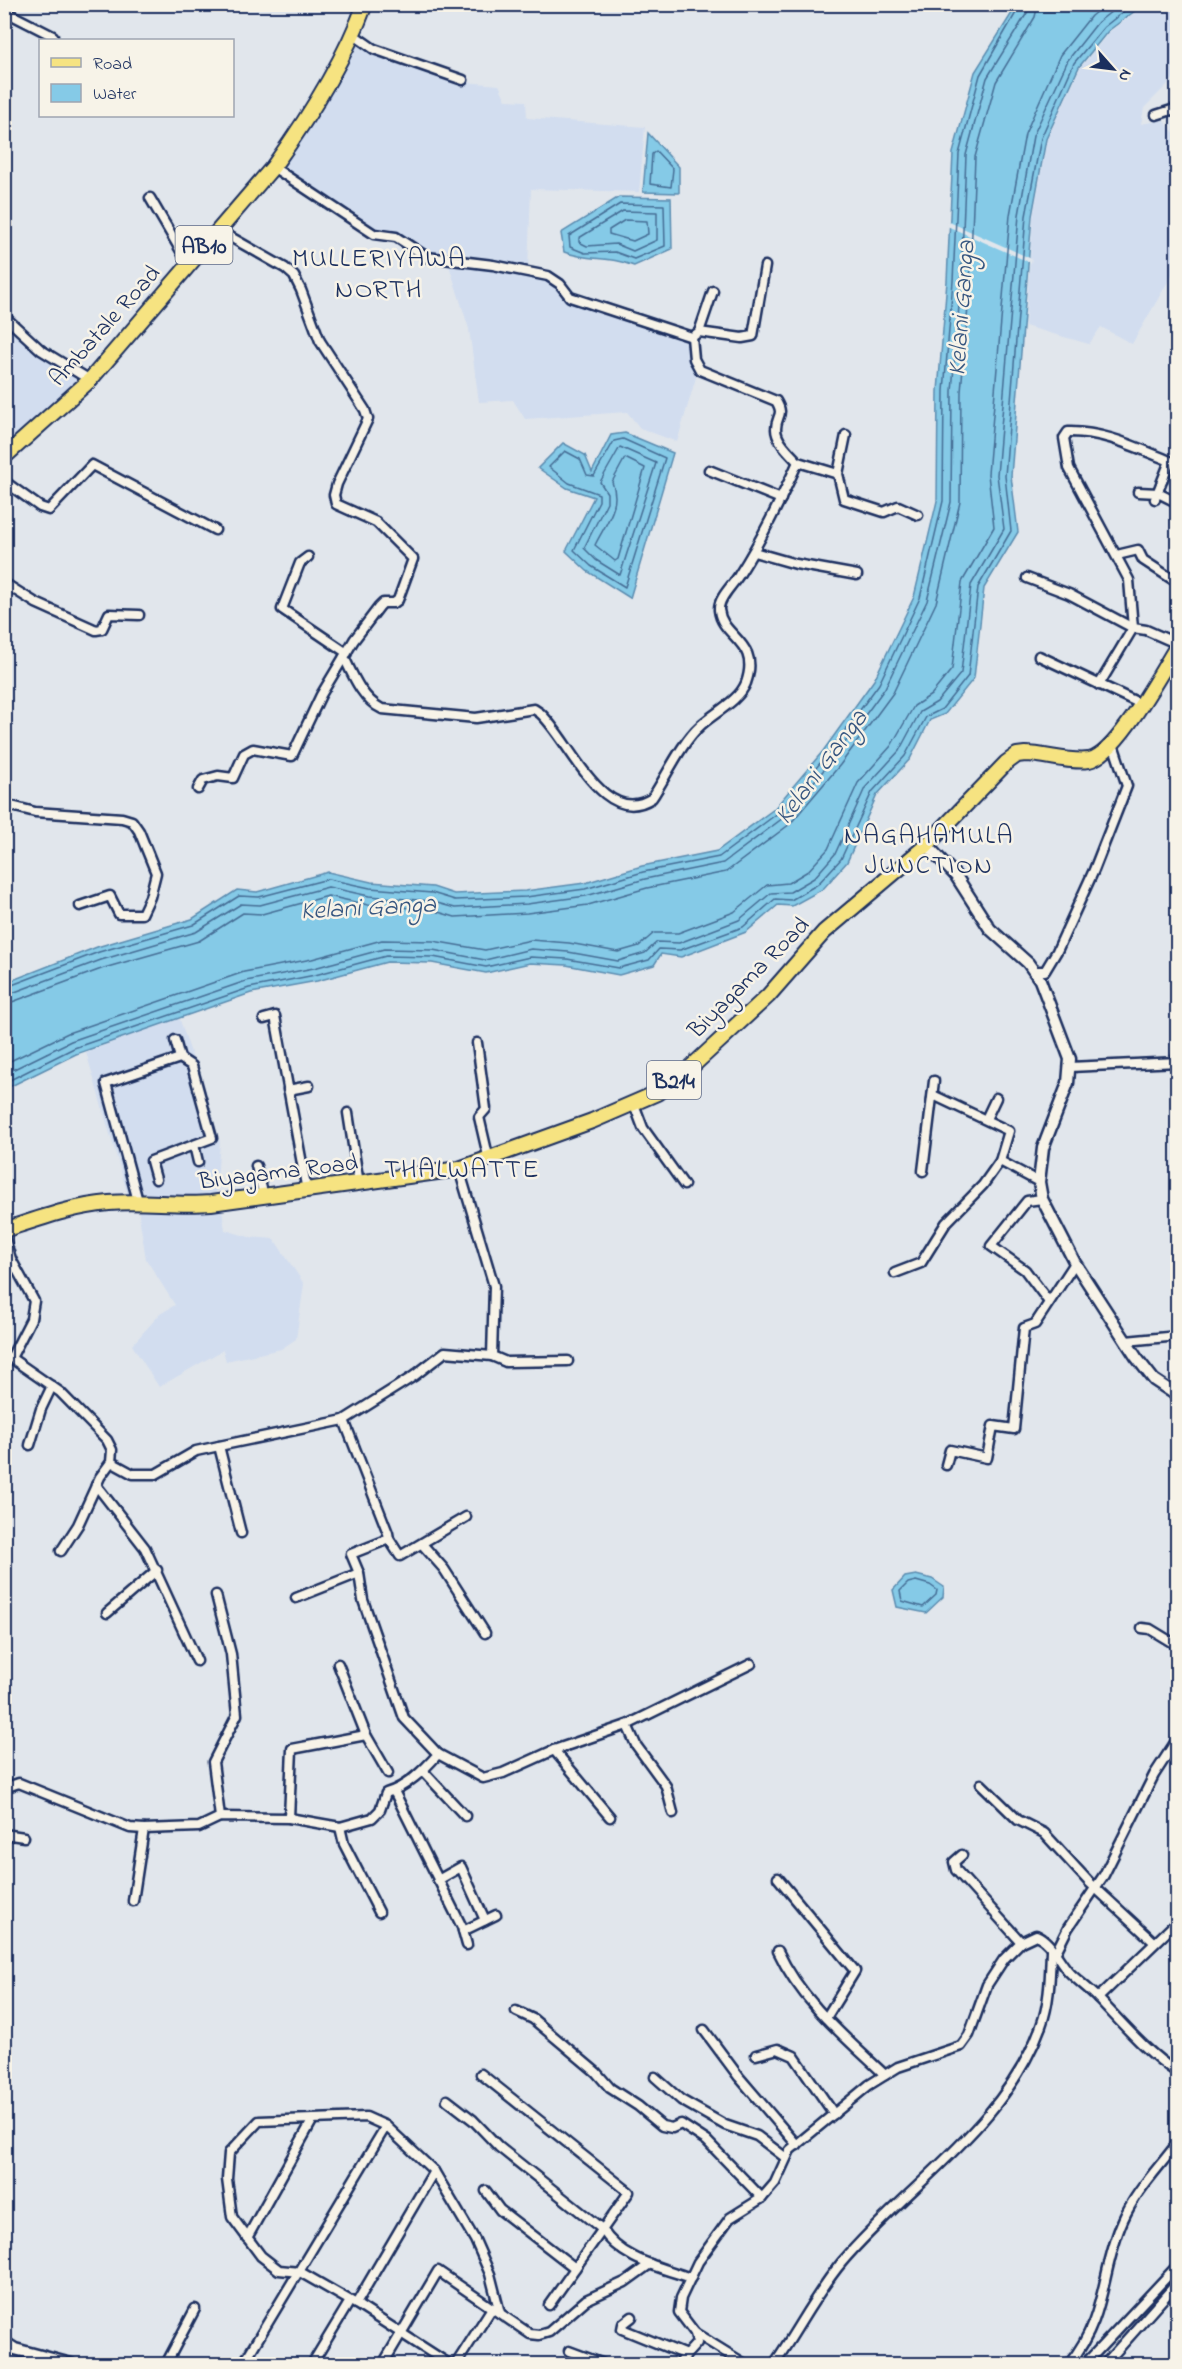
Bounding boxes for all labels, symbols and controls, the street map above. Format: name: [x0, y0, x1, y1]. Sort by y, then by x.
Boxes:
legend: [39, 39, 234, 117]
north arrow: [1083, 39, 1143, 99]
text: Road: [93, 52, 132, 78]
text: N: [1111, 65, 1138, 86]
text: Water: [93, 82, 137, 108]
road number: AB10: [176, 226, 232, 264]
water label: Kelani Ganga: [939, 238, 987, 377]
district label: MULLERIYAWA NORTH: [292, 240, 466, 310]
street label: Ambatale Road: [42, 258, 170, 395]
water label: Kelani Ganga: [766, 701, 879, 833]
district label: NAGAHAMULA JUNCTION: [844, 818, 1014, 886]
water label: Kelani Ganga: [299, 886, 438, 932]
street label: Biyagama Road: [680, 909, 820, 1049]
road number: B214: [647, 1061, 701, 1099]
street label: Biyagama Road: [196, 1146, 361, 1202]
district label: THALWATTE: [384, 1151, 540, 1190]

